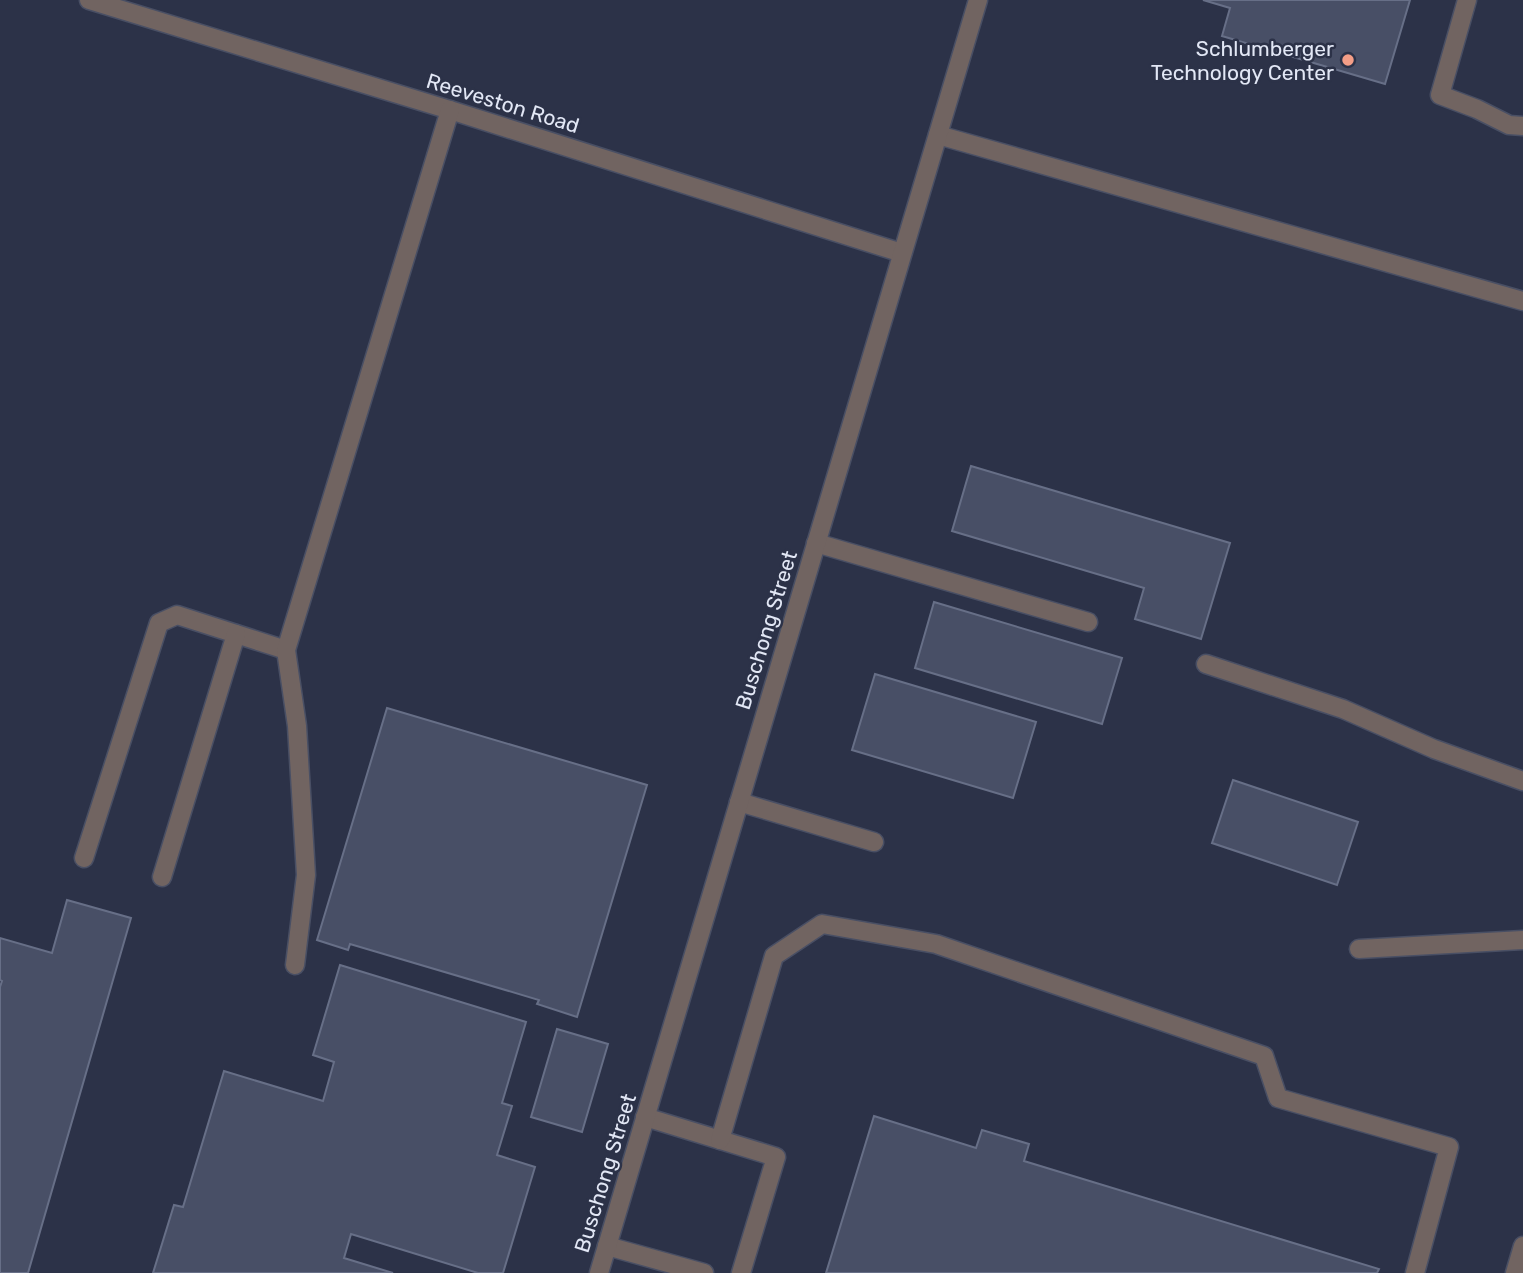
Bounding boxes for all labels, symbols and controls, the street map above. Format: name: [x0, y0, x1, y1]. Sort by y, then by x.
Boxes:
place label: Schlumberger Technology Center: [1151, 36, 1334, 85]
marker: Schlumberger Technology Center: [1340, 52, 1356, 68]
street label: Reeveston Road: [424, 68, 582, 138]
street label: Buschong Street: [730, 547, 802, 713]
street label: Buschong Street: [569, 1090, 641, 1256]

